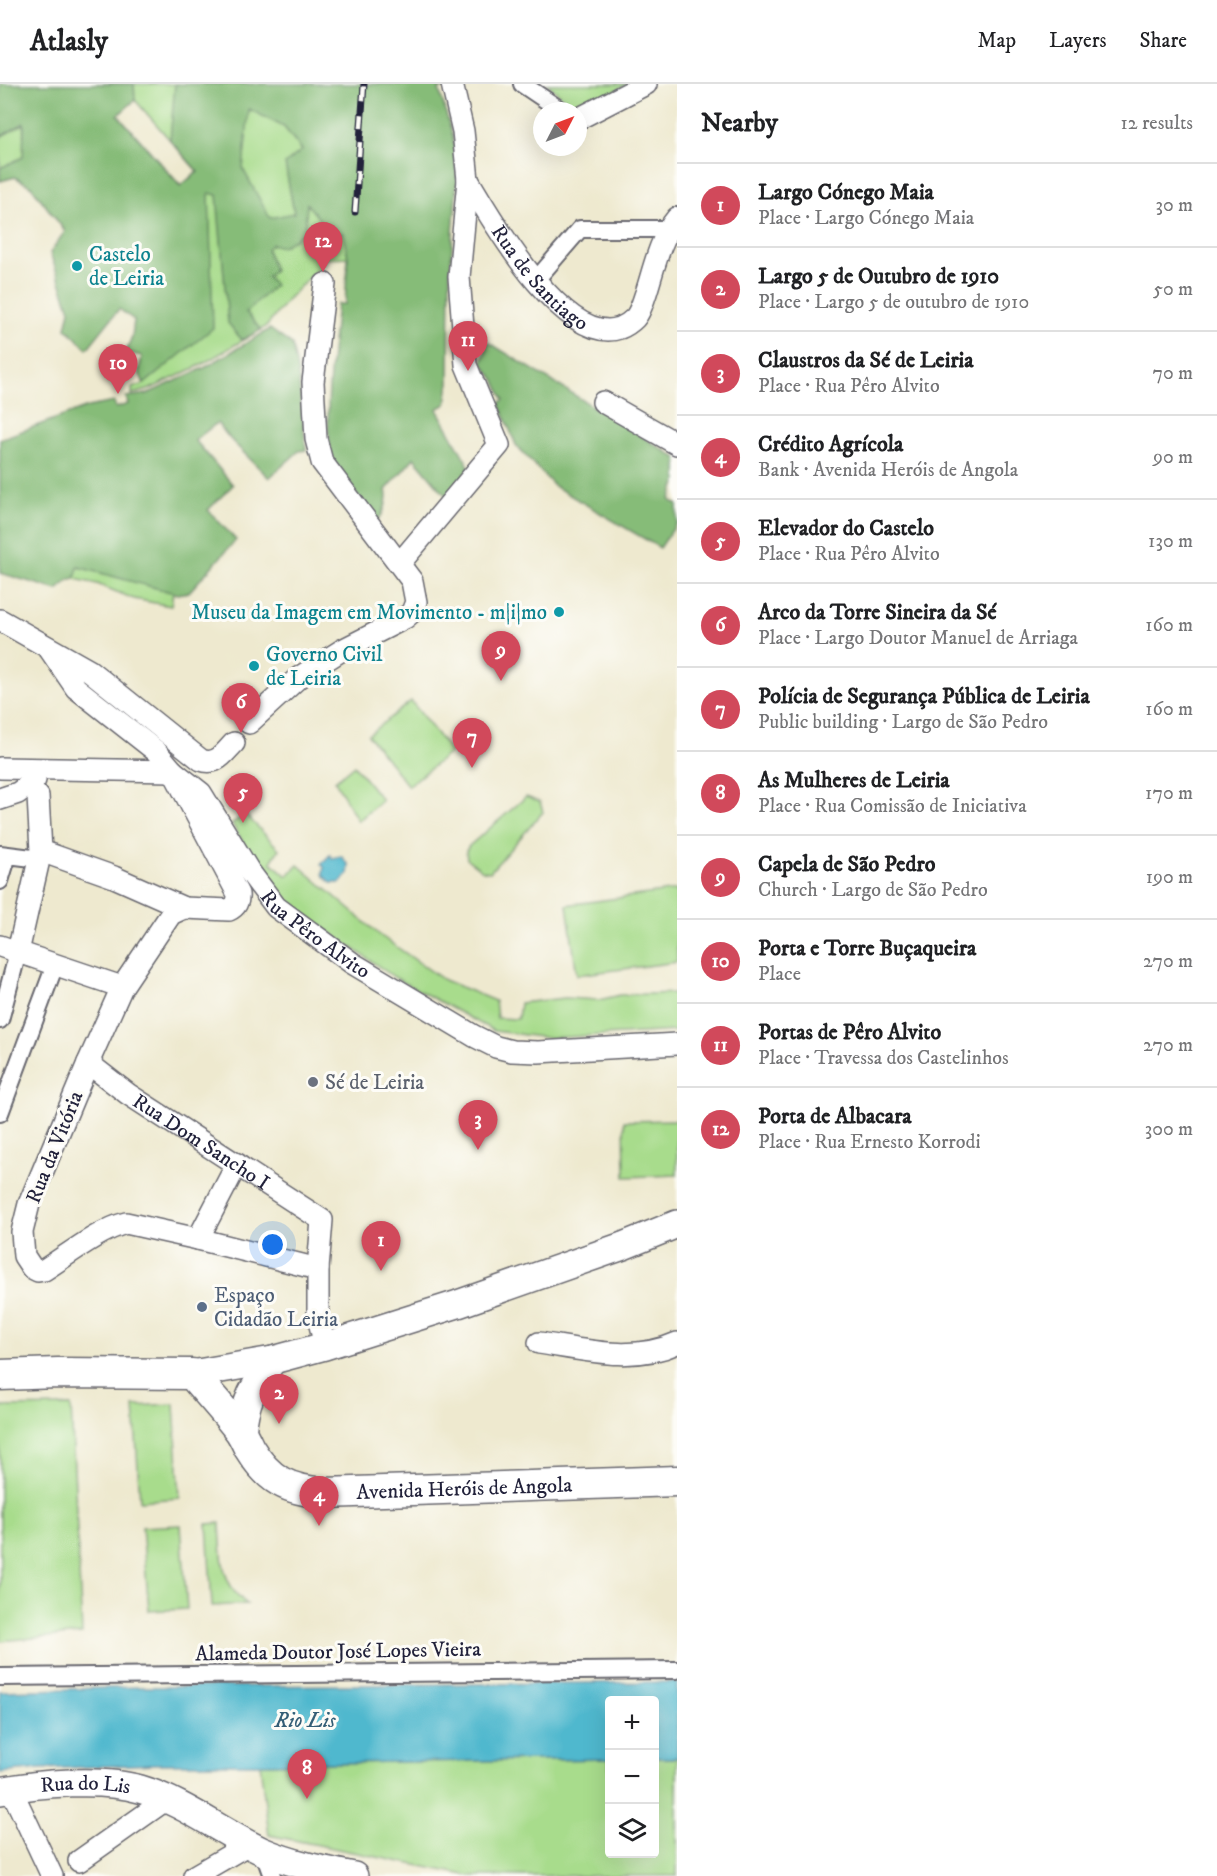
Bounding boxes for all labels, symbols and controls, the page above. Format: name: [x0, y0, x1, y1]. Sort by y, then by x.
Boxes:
text: Atlasly: [30, 24, 108, 59]
text: Map: [977, 28, 1016, 54]
text: Layers: [1049, 28, 1107, 54]
text: Share: [1140, 28, 1187, 54]
north arrow: [533, 102, 587, 156]
text: Nearby: [701, 107, 778, 140]
text: 12 results: [1120, 111, 1193, 136]
text: Largo Cónego Maia: [758, 179, 934, 206]
text: 1: [717, 193, 724, 218]
text: 30 m: [1155, 193, 1193, 218]
text: Place · Largo Cónego Maia: [758, 206, 974, 231]
street label: Rua de Santiago: [485, 220, 592, 337]
pin: 12: [304, 222, 342, 272]
place label: Castelo de Leiria: [89, 242, 164, 292]
marker: Castelo de Leiria: [70, 259, 84, 273]
text: Largo 5 de Outubro de 1910: [758, 263, 999, 290]
text: 2: [716, 277, 725, 302]
text: 50 m: [1153, 277, 1193, 302]
text: Place · Largo 5 de outubro de 1910: [758, 290, 1029, 315]
pin: 11: [448, 322, 488, 371]
pin: 10: [98, 344, 138, 394]
text: Claustros da Sé de Leiria: [758, 347, 974, 374]
text: 3: [717, 361, 724, 386]
text: 70 m: [1152, 361, 1193, 386]
text: Place · Rua Pêro Alvito: [758, 374, 940, 399]
text: Crédito Agrícola: [758, 431, 903, 458]
text: 4: [715, 445, 726, 470]
text: 90 m: [1153, 445, 1193, 470]
text: Bank · Avenida Heróis de Angola: [758, 458, 1018, 483]
text: Elevador do Castelo: [758, 515, 934, 542]
text: 5: [716, 529, 725, 554]
text: 130 m: [1148, 529, 1193, 554]
text: Place · Rua Pêro Alvito: [758, 542, 940, 567]
text: Arco da Torre Sineira da Sé: [758, 599, 997, 626]
place label: Museu da Imagem em Movimento - m|i|mo: [191, 600, 547, 626]
marker: Museu da Imagem em Movimento - m|i|mo: [552, 605, 566, 619]
text: 6: [715, 613, 726, 638]
text: 160 m: [1145, 613, 1193, 638]
text: Place · Largo Doutor Manuel de Arriaga: [758, 626, 1078, 651]
pin: 9: [482, 632, 520, 681]
place label: Governo Civil de Leiria: [266, 642, 383, 692]
marker: Governo Civil de Leiria: [247, 659, 261, 673]
text: Polícia de Segurança Pública de Leiria: [758, 683, 1090, 710]
pin: 6: [222, 684, 260, 733]
text: 7: [715, 697, 726, 722]
text: 160 m: [1145, 697, 1193, 722]
text: Public building · Largo de São Pedro: [758, 710, 1048, 735]
pin: 7: [452, 718, 492, 768]
text: As Mulheres de Leiria: [758, 767, 950, 794]
pin: 5: [224, 774, 262, 823]
text: 8: [715, 781, 726, 806]
text: 170 m: [1145, 781, 1193, 806]
text: Place · Rua Comissão de Iniciativa: [758, 794, 1027, 819]
text: Capela de São Pedro: [758, 851, 935, 878]
text: 9: [716, 865, 725, 890]
text: 190 m: [1146, 865, 1193, 890]
text: Church · Largo de São Pedro: [758, 878, 988, 903]
street label: Rua Pêro Alvito: [254, 885, 375, 985]
text: Porta e Torre Buçaqueira: [758, 935, 976, 962]
text: 10: [711, 949, 730, 974]
text: 270 m: [1143, 949, 1193, 974]
text: Place: [758, 962, 801, 987]
text: Portas de Pêro Alvito: [758, 1019, 941, 1046]
text: 11: [713, 1033, 728, 1058]
text: 270 m: [1143, 1033, 1193, 1058]
text: Place · Travessa dos Castelinhos: [758, 1046, 1009, 1071]
place label: Sé de Leiria: [325, 1070, 424, 1096]
marker: Sé de Leiria: [306, 1075, 320, 1089]
street label: Rua da Vitória: [21, 1087, 89, 1207]
street label: Rua Dom Sancho I: [127, 1089, 274, 1196]
pin: 3: [458, 1100, 498, 1150]
text: Porta de Albacara: [758, 1103, 912, 1130]
text: 12: [712, 1117, 729, 1142]
text: 300 m: [1145, 1117, 1193, 1142]
text: Place · Rua Ernesto Korrodi: [758, 1130, 981, 1155]
pin: 1: [362, 1222, 400, 1271]
your location: [258, 1230, 287, 1259]
place label: Espaço Cidadão Leiria: [214, 1283, 338, 1333]
marker: Espaço Cidadão Leiria: [195, 1300, 209, 1314]
pin: 2: [260, 1374, 298, 1424]
street label: Avenida Heróis de Angola: [356, 1473, 573, 1506]
pin: 4: [300, 1476, 338, 1526]
street label: Alameda Doutor José Lopes Vieira: [195, 1637, 481, 1667]
map controls: [605, 1696, 659, 1858]
button: +: [605, 1696, 659, 1750]
water label: Rio Lis: [273, 1707, 337, 1734]
pin: 8: [288, 1750, 326, 1799]
button: −: [605, 1750, 659, 1804]
street label: Rua do Lis: [39, 1771, 133, 1800]
button: layers: [605, 1804, 659, 1858]

